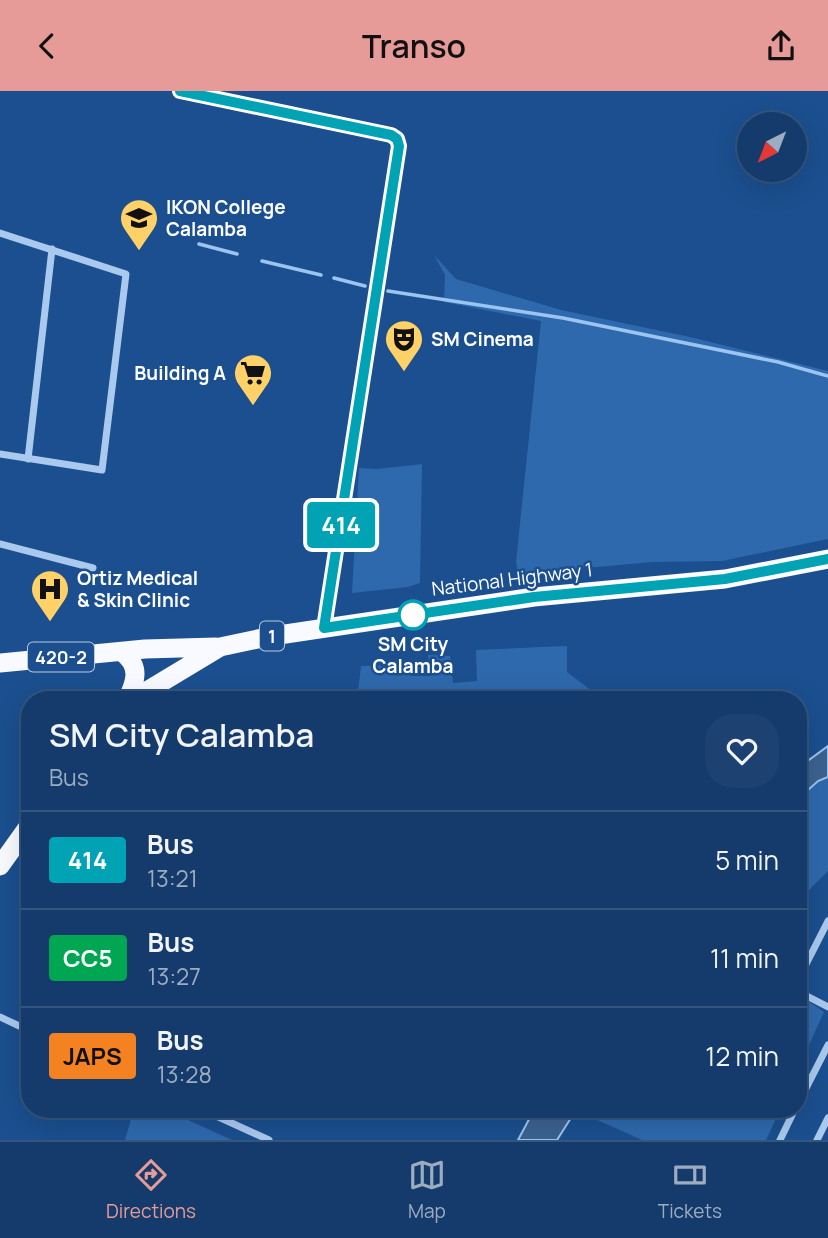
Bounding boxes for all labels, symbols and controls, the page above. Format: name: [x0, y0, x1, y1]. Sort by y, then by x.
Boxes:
text: Transo: [362, 24, 466, 68]
icon: back: [28, 27, 66, 65]
icon: share: [762, 27, 800, 65]
north arrow: [737, 112, 807, 182]
map controls: [737, 112, 807, 182]
place label: IKON College Calamba: [166, 194, 286, 242]
school or university icon: IKON College Calamba: [118, 197, 160, 252]
theatre icon: SM Cinema: [383, 318, 425, 373]
place label: SM Cinema: [431, 326, 534, 352]
supermarket icon: Building A: [232, 352, 274, 407]
place label: Building A: [134, 360, 226, 386]
line badge: 414: [301, 502, 381, 548]
text: 414: [321, 508, 361, 541]
street label: National Highway 1: [430, 556, 594, 602]
place label: Ortiz Medical & Skin Clinic: [77, 565, 198, 613]
hospital icon: Ortiz Medical & Skin Clinic: [29, 568, 71, 623]
marker: SM City Calamba: [398, 600, 428, 630]
road number: 1: [260, 621, 284, 651]
place label: SM City Calamba: [373, 631, 453, 679]
road number: 420-2: [28, 643, 94, 671]
text: SM City Calamba: [49, 712, 314, 757]
button: heart: [705, 714, 779, 788]
text: Bus: [49, 761, 89, 793]
text: Bus: [147, 826, 194, 862]
text: 5 min: [715, 842, 779, 878]
text: 414: [68, 843, 107, 876]
text: 13:21: [147, 862, 198, 894]
text: Bus: [148, 924, 194, 960]
text: 11 min: [710, 940, 779, 976]
text: CC5: [63, 941, 113, 974]
text: 13:27: [148, 960, 201, 992]
text: Bus: [157, 1022, 203, 1058]
text: 12 min: [705, 1038, 779, 1074]
text: JAPS: [63, 1039, 122, 1072]
text: 13:28: [157, 1058, 212, 1090]
tab: Directions: [106, 1156, 196, 1224]
tab: Map: [408, 1156, 446, 1224]
tab: Tickets: [658, 1156, 722, 1224]

